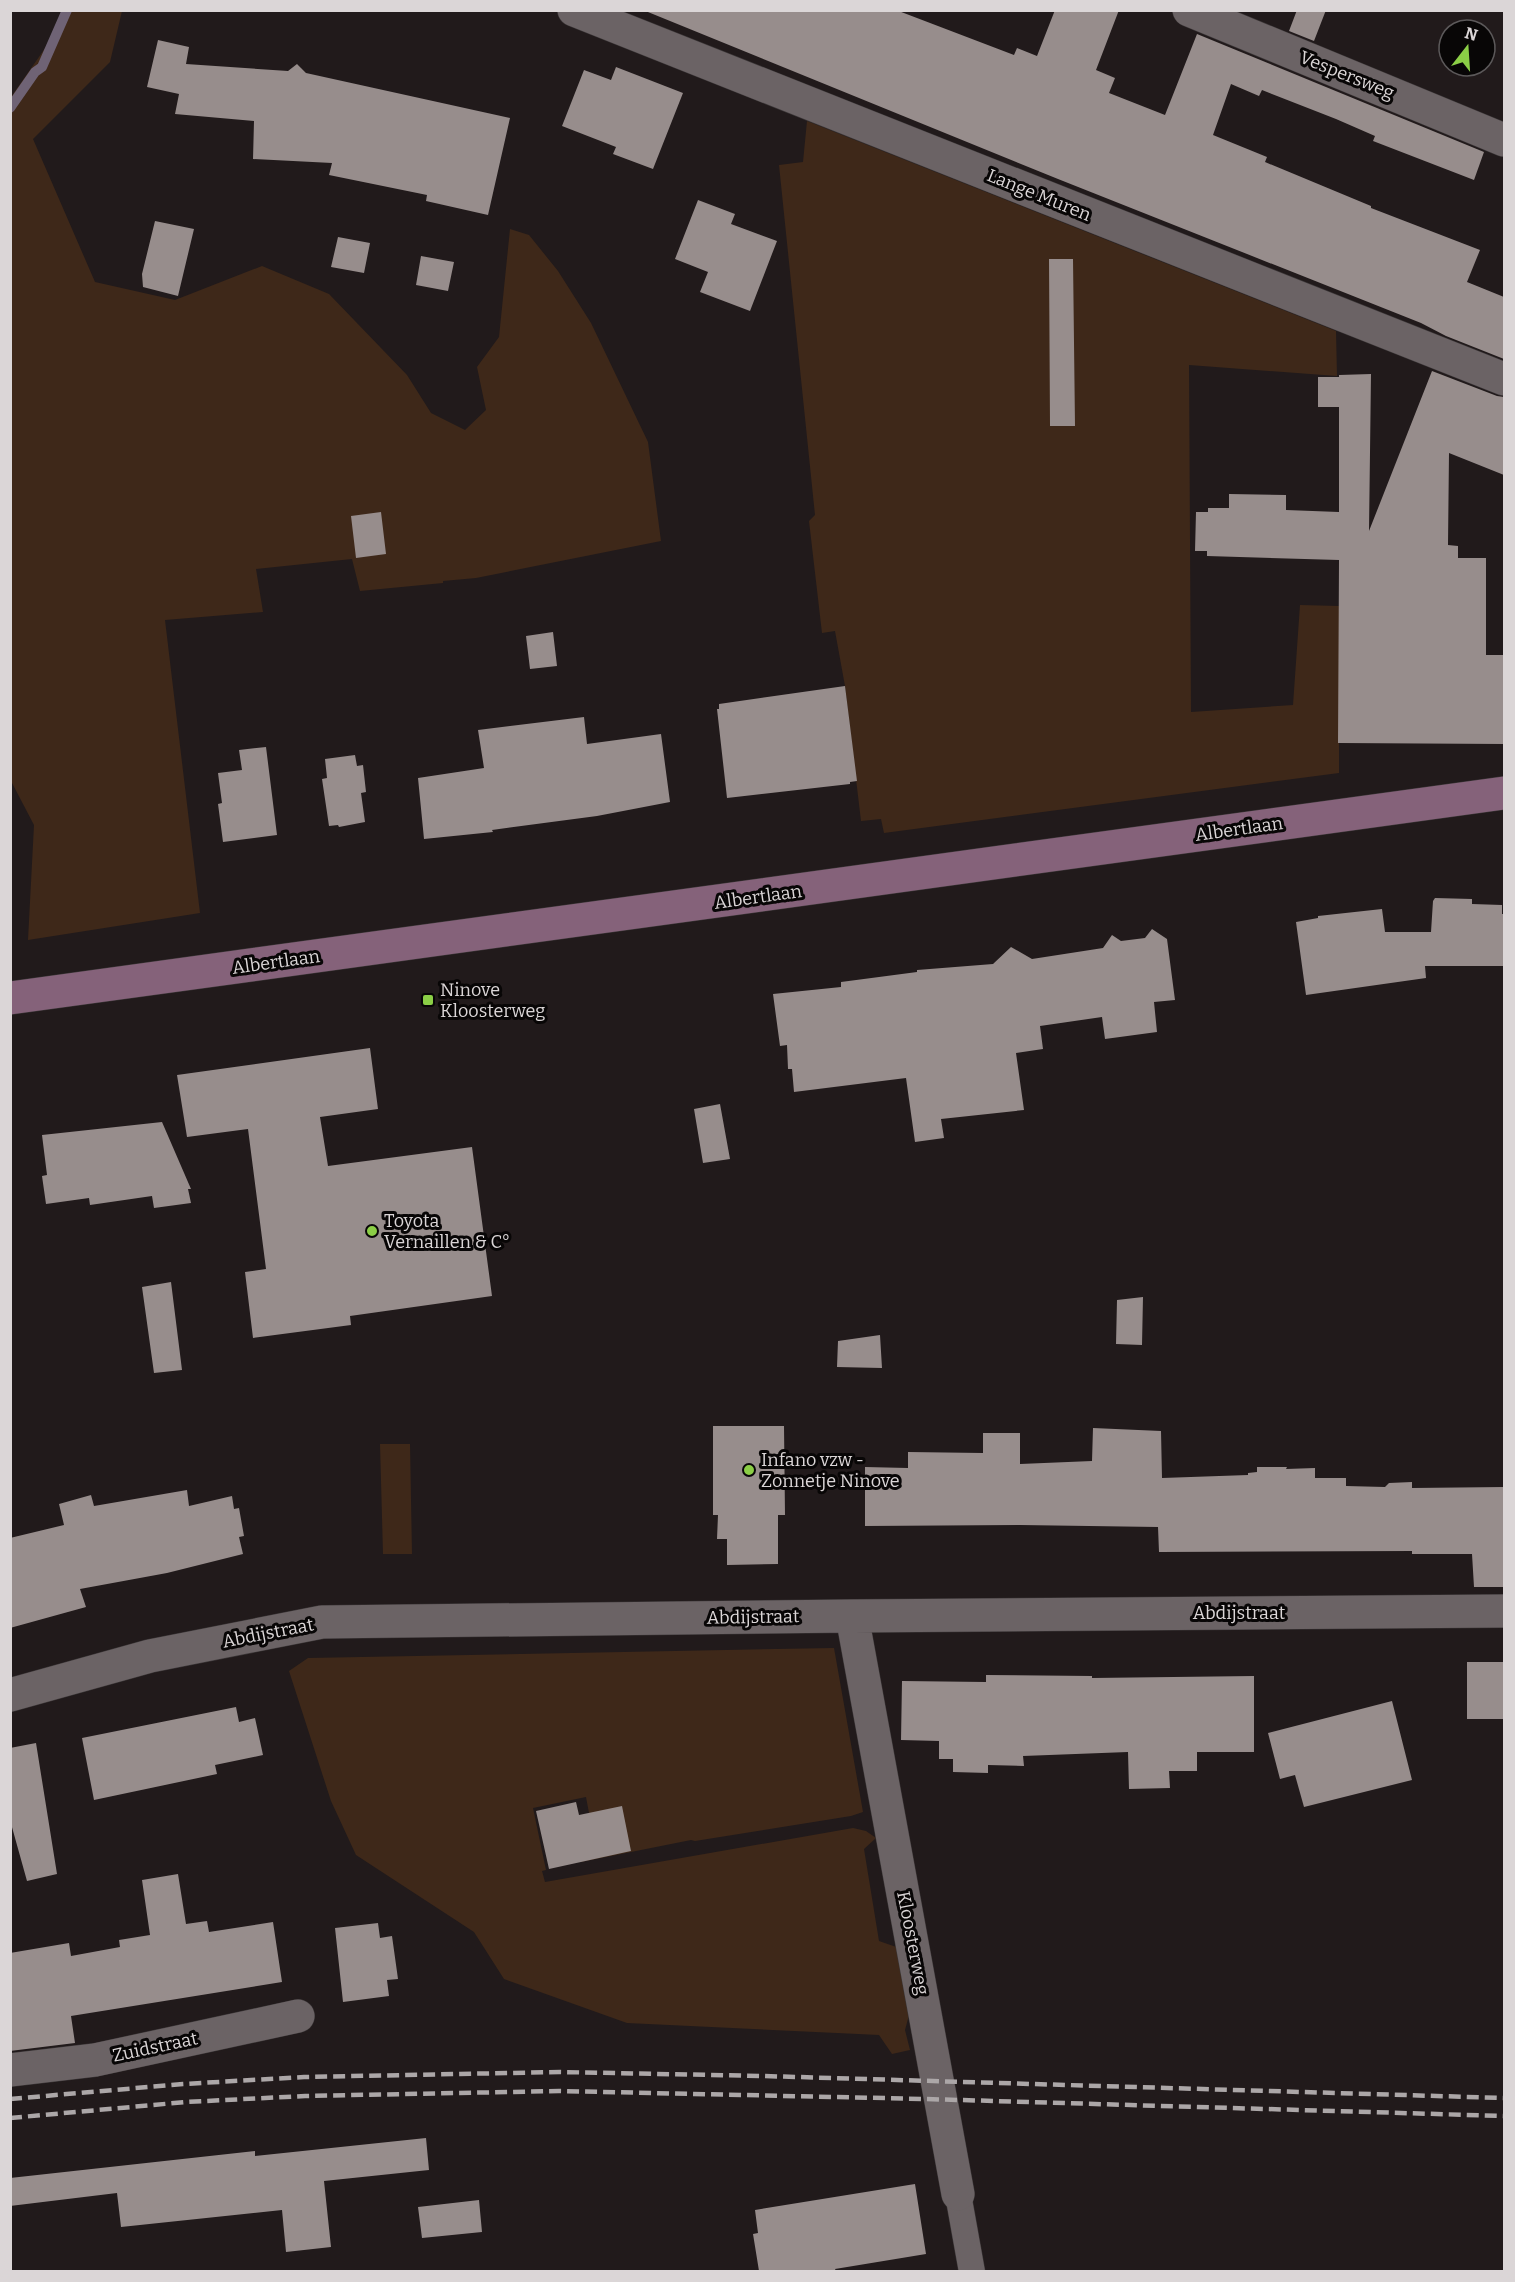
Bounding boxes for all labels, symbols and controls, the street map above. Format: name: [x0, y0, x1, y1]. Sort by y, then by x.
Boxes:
north arrow: [1437, 18, 1497, 78]
text: N: [1463, 23, 1480, 45]
street label: Vespersweg: [1296, 46, 1398, 104]
street label: Lange Muren: [984, 164, 1095, 226]
street label: Albertlaan: [1194, 812, 1285, 846]
street label: Albertlaan: [713, 880, 804, 914]
street label: Albertlaan: [231, 945, 322, 979]
place label: Ninove Kloosterweg: [440, 979, 545, 1022]
marker: Ninove Kloosterweg: [421, 993, 435, 1007]
place label: Toyota Vernaillen & C°: [384, 1210, 510, 1253]
marker: Toyota Vernaillen & C°: [365, 1224, 379, 1238]
place label: Infano vzw - Zonnetje Ninove: [761, 1449, 900, 1492]
marker: Infano vzw - Zonnetje Ninove: [742, 1463, 756, 1477]
street label: Abdijstraat: [1193, 1602, 1286, 1624]
street label: Abdijstraat: [706, 1605, 800, 1629]
street label: Abdijstraat: [220, 1613, 316, 1653]
street label: Kloosterweg: [892, 1889, 934, 1997]
street label: Zuidstraat: [110, 2027, 200, 2067]

